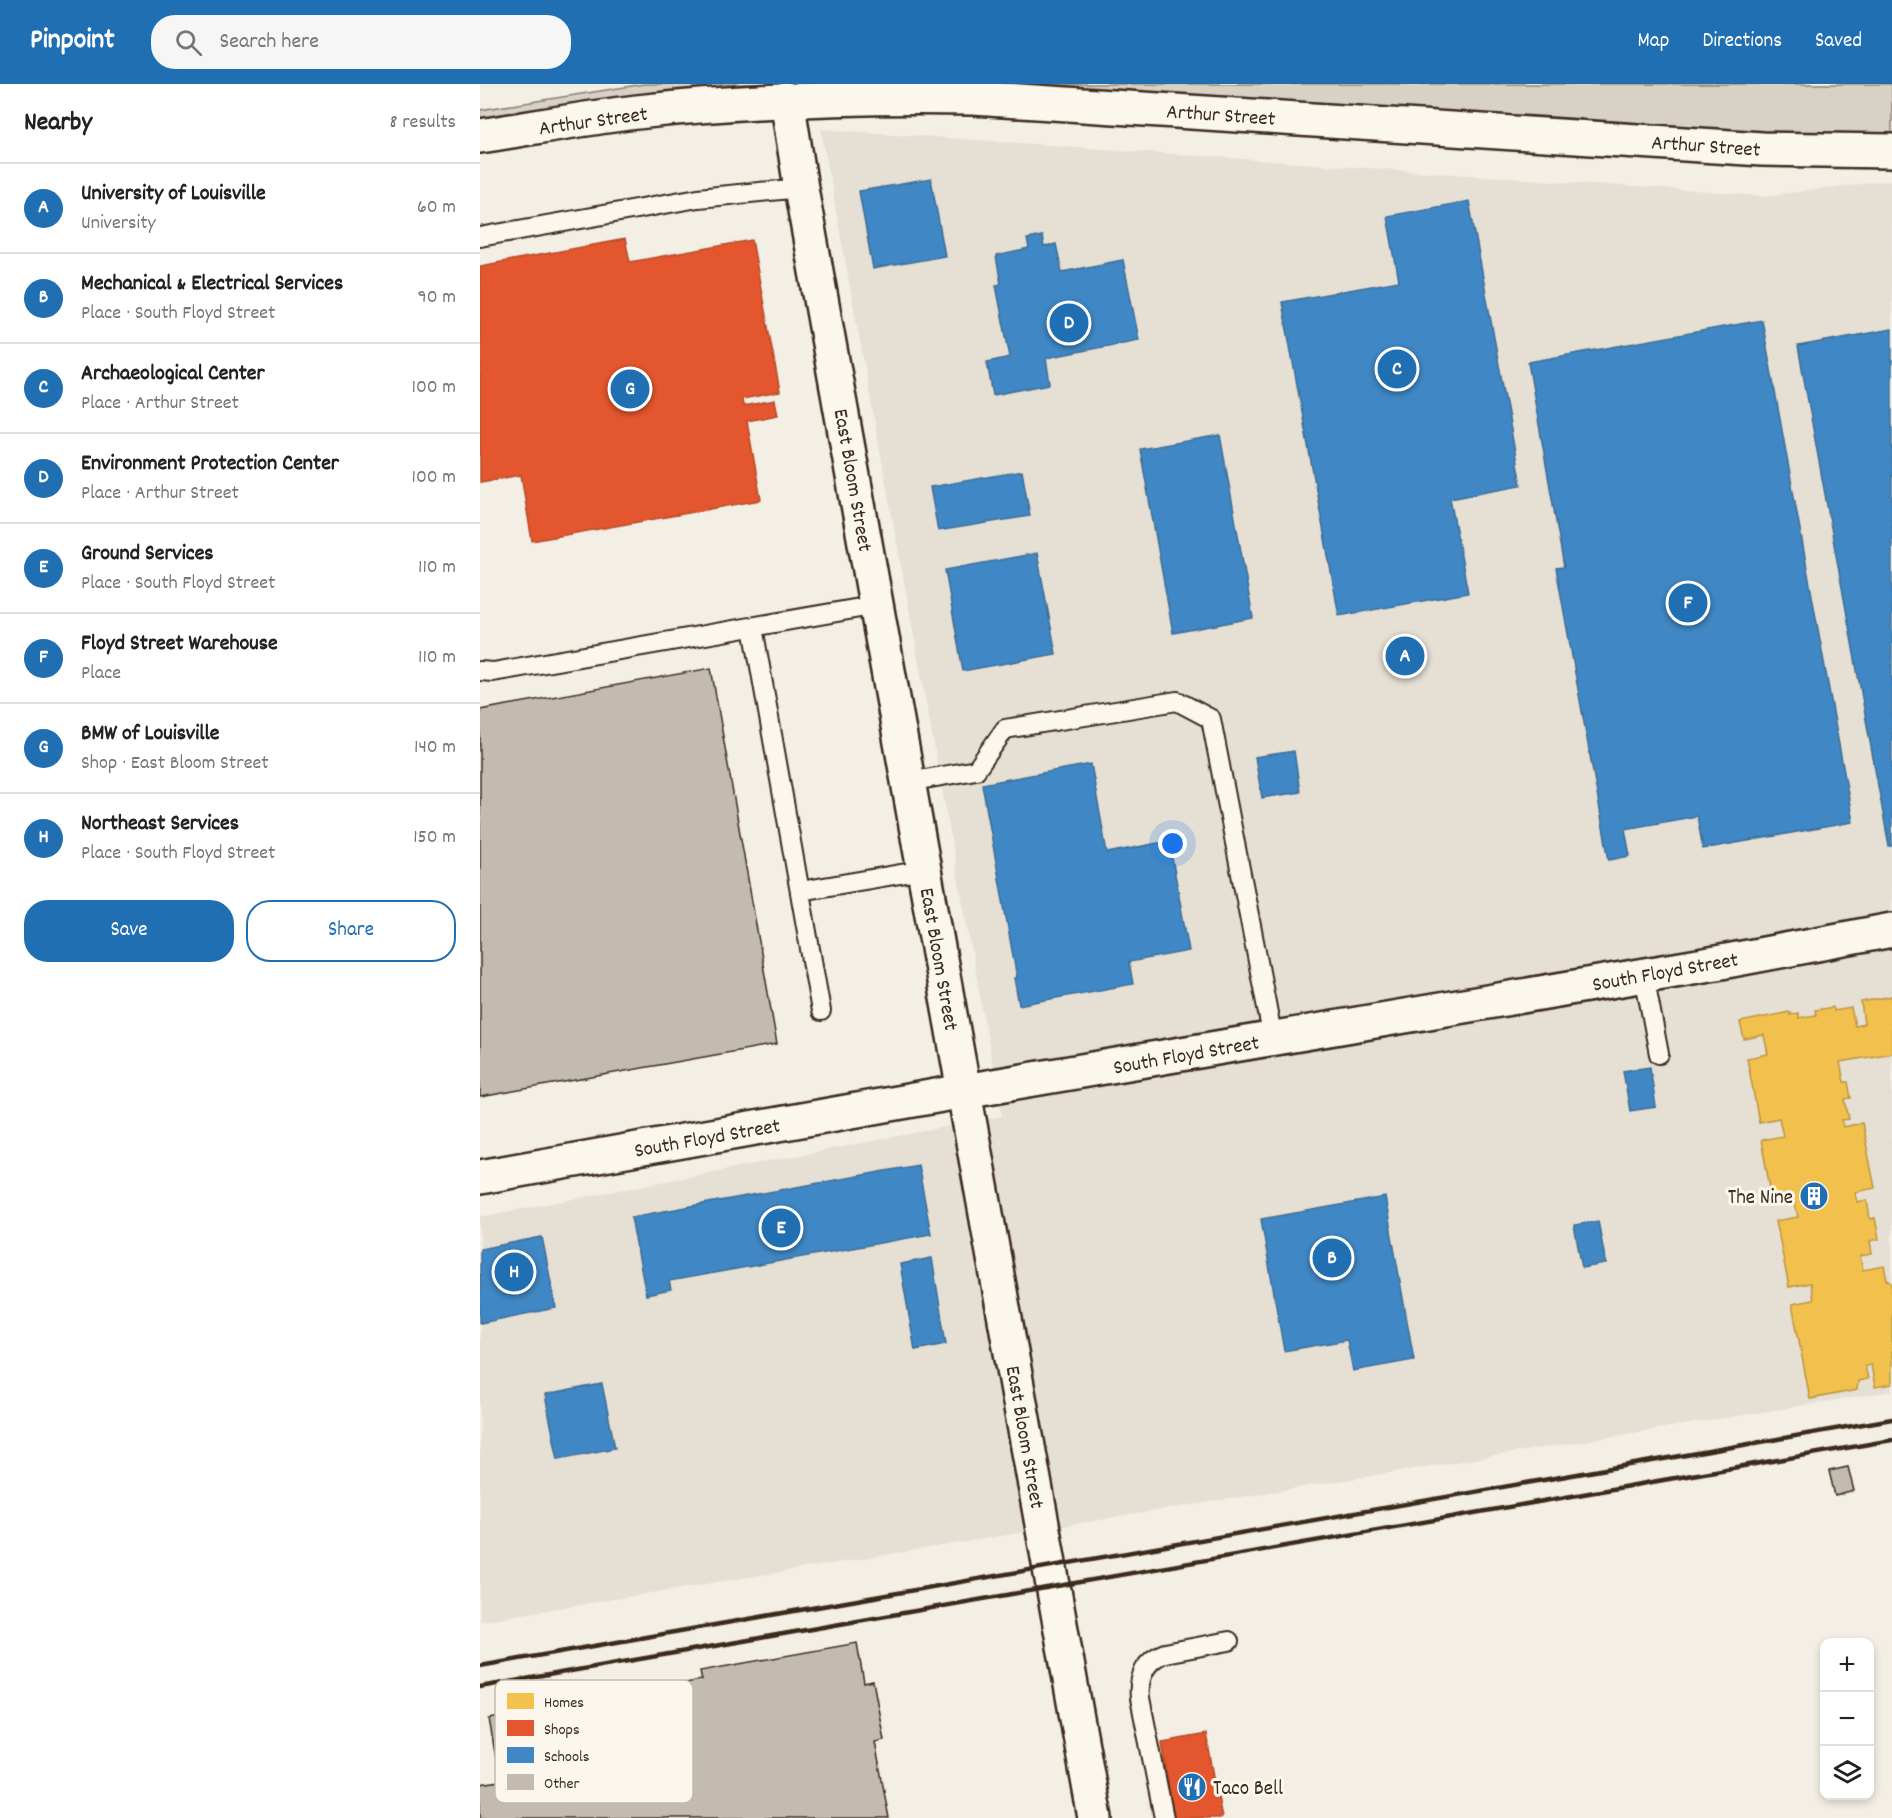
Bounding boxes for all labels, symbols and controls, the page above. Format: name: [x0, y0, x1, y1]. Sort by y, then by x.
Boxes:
search box: [151, 15, 571, 69]
text: Pinpoint: [30, 22, 115, 62]
icon: search: [172, 26, 205, 59]
text: Search here: [220, 27, 319, 58]
text: Map: [1638, 27, 1669, 57]
text: Directions: [1702, 27, 1782, 57]
text: Saved: [1815, 27, 1862, 57]
street label: Arthur Street: [1165, 98, 1277, 136]
street label: Arthur Street: [537, 100, 650, 145]
text: Nearby: [24, 105, 92, 142]
text: 8 results: [390, 109, 456, 137]
street label: Arthur Street: [1650, 129, 1762, 167]
text: University of Louisville: [81, 179, 266, 210]
text: A: [38, 194, 49, 222]
text: 60 m: [417, 194, 456, 222]
text: University: [81, 210, 156, 238]
text: Mechanical & Electrical Services: [81, 269, 343, 300]
text: B: [39, 284, 48, 312]
text: 90 m: [418, 284, 456, 312]
text: Place · South Floyd Street: [81, 300, 276, 328]
pin: D: [1050, 300, 1088, 346]
pin: C: [1378, 346, 1416, 392]
text: Archaeological Center: [81, 359, 265, 390]
pin: G: [610, 366, 650, 412]
text: C: [39, 374, 48, 402]
text: 100 m: [412, 374, 456, 402]
text: Place · Arthur Street: [81, 390, 239, 418]
street label: East Bloom Street: [824, 407, 878, 555]
text: Environment Protection Center: [81, 449, 339, 480]
text: D: [38, 464, 49, 492]
text: 100 m: [412, 464, 456, 492]
text: Place · Arthur Street: [81, 480, 239, 508]
text: Ground Services: [81, 539, 214, 570]
text: E: [39, 554, 48, 582]
text: 110 m: [418, 554, 456, 582]
text: Place · South Floyd Street: [81, 570, 276, 598]
pin: F: [1668, 580, 1708, 626]
text: Floyd Street Warehouse: [81, 629, 278, 660]
pin: A: [1386, 634, 1424, 678]
text: F: [39, 644, 48, 672]
text: 110 m: [418, 644, 456, 672]
text: Place: [81, 660, 121, 688]
text: BMW of Louisville: [81, 719, 219, 750]
text: G: [38, 734, 49, 762]
text: 140 m: [414, 734, 456, 762]
text: Shop · East Bloom Street: [81, 750, 269, 778]
text: Northeast Services: [81, 809, 239, 840]
text: H: [38, 824, 49, 852]
text: 150 m: [413, 824, 456, 852]
your location: [1158, 829, 1187, 858]
text: Place · South Floyd Street: [81, 840, 276, 868]
street label: East Bloom Street: [910, 886, 964, 1034]
button: Save: [24, 900, 234, 962]
button: Share: [246, 900, 456, 962]
street label: South Floyd Street: [1590, 946, 1741, 1002]
street label: South Floyd Street: [1111, 1029, 1262, 1085]
street label: South Floyd Street: [632, 1112, 783, 1168]
building icon: The Nine: [1798, 1180, 1830, 1212]
place label: The Nine: [1728, 1184, 1793, 1214]
pin: E: [762, 1206, 800, 1250]
pin: B: [1312, 1236, 1352, 1280]
pin: H: [495, 1250, 534, 1294]
street label: East Bloom Street: [996, 1364, 1050, 1512]
map controls: [1820, 1638, 1874, 1800]
button: +: [1820, 1638, 1874, 1692]
legend: [495, 1680, 693, 1803]
text: Homes: [544, 1692, 584, 1715]
button: −: [1820, 1692, 1874, 1746]
text: Shops: [544, 1719, 580, 1742]
text: Schools: [544, 1746, 590, 1769]
button: layers: [1820, 1746, 1874, 1800]
restaurant icon: Taco Bell: [1176, 1771, 1208, 1803]
text: Other: [544, 1773, 579, 1796]
place label: Taco Bell: [1213, 1775, 1283, 1805]

